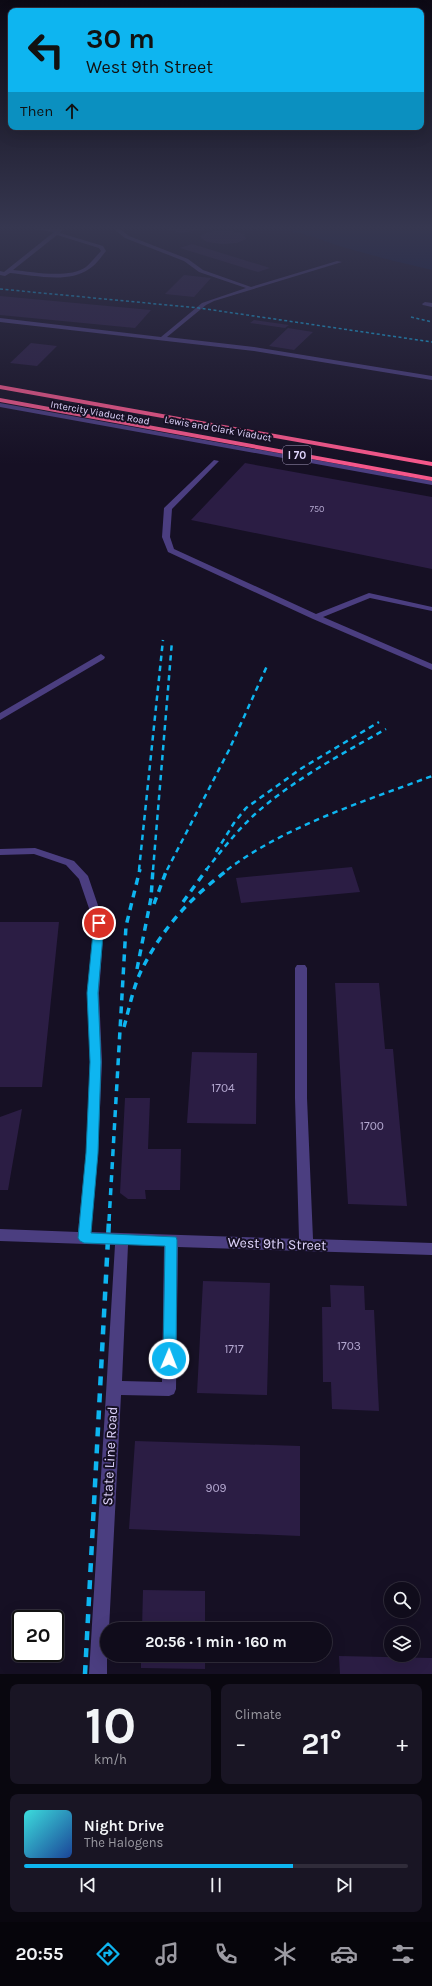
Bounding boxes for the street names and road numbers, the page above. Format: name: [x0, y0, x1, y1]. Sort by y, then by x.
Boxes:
street label: Intercity Viaduct Road: [49, 398, 151, 428]
street label: Lewis and Clark Viaduct: [163, 414, 273, 444]
road number: I 70: [283, 446, 311, 464]
street label: West 9th Street: [227, 1234, 327, 1254]
street label: State Line Road: [99, 1406, 121, 1506]

